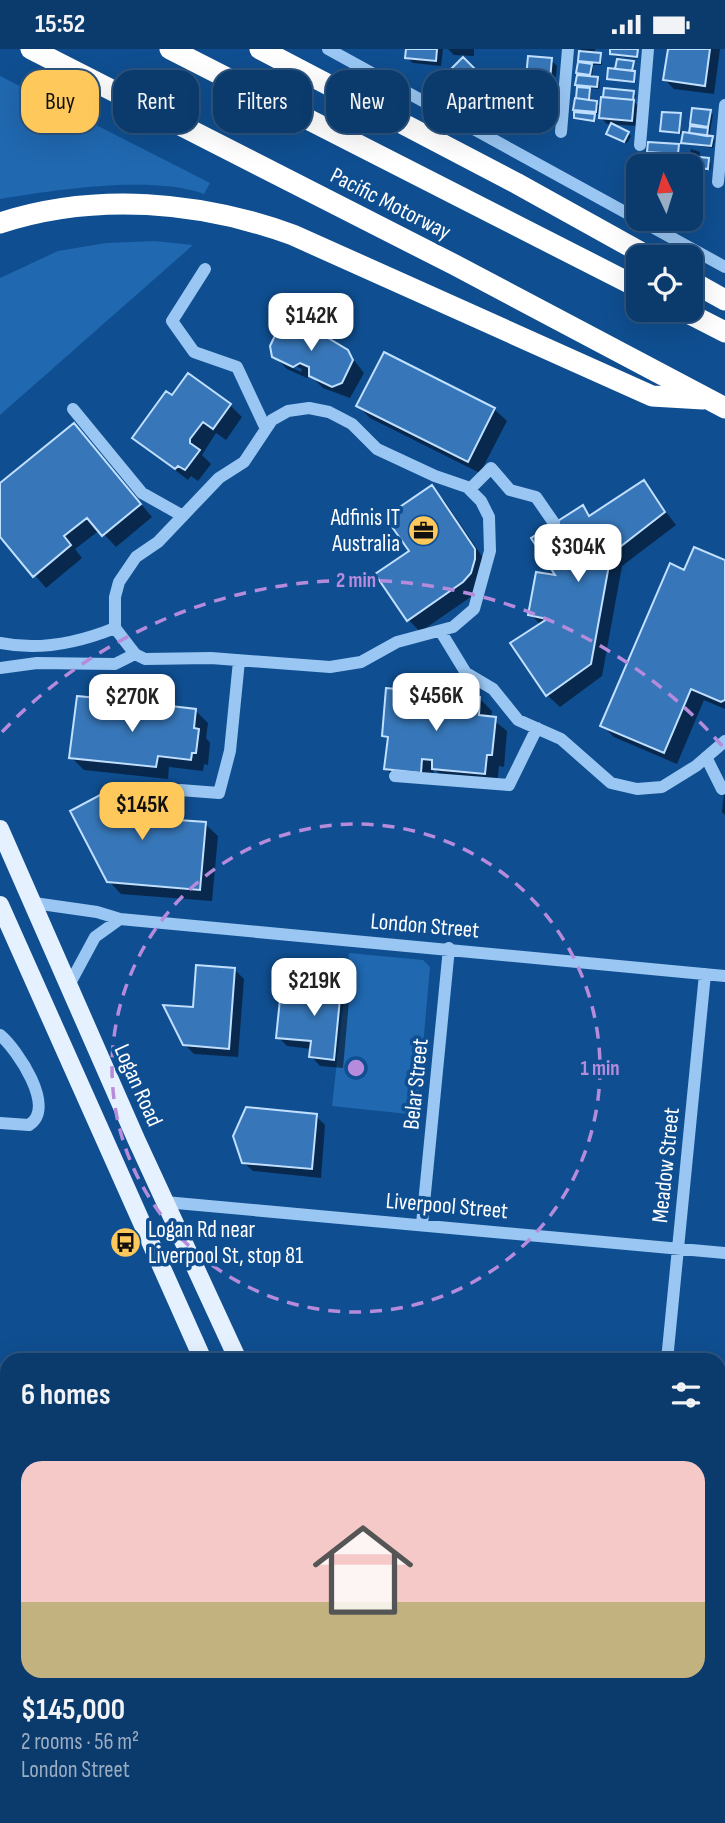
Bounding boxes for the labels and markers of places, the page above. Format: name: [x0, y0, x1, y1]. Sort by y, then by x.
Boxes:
pin: $142K: [262, 293, 360, 353]
place label: Adfinis IT Australia: [330, 504, 400, 558]
office icon: Adfinis IT Australia: [406, 513, 440, 547]
pin: $304K: [529, 525, 627, 584]
pin: $456K: [387, 673, 485, 733]
pin: $270K: [83, 675, 181, 734]
pin: $145K: [93, 783, 191, 842]
pin: $219K: [265, 958, 363, 1018]
centre of rings: [344, 1056, 368, 1080]
place label: Logan Rd near Liverpool St, stop 81: [148, 1216, 303, 1270]
bus stop icon: Logan Rd near Liverpool St, stop 81: [108, 1225, 142, 1259]

